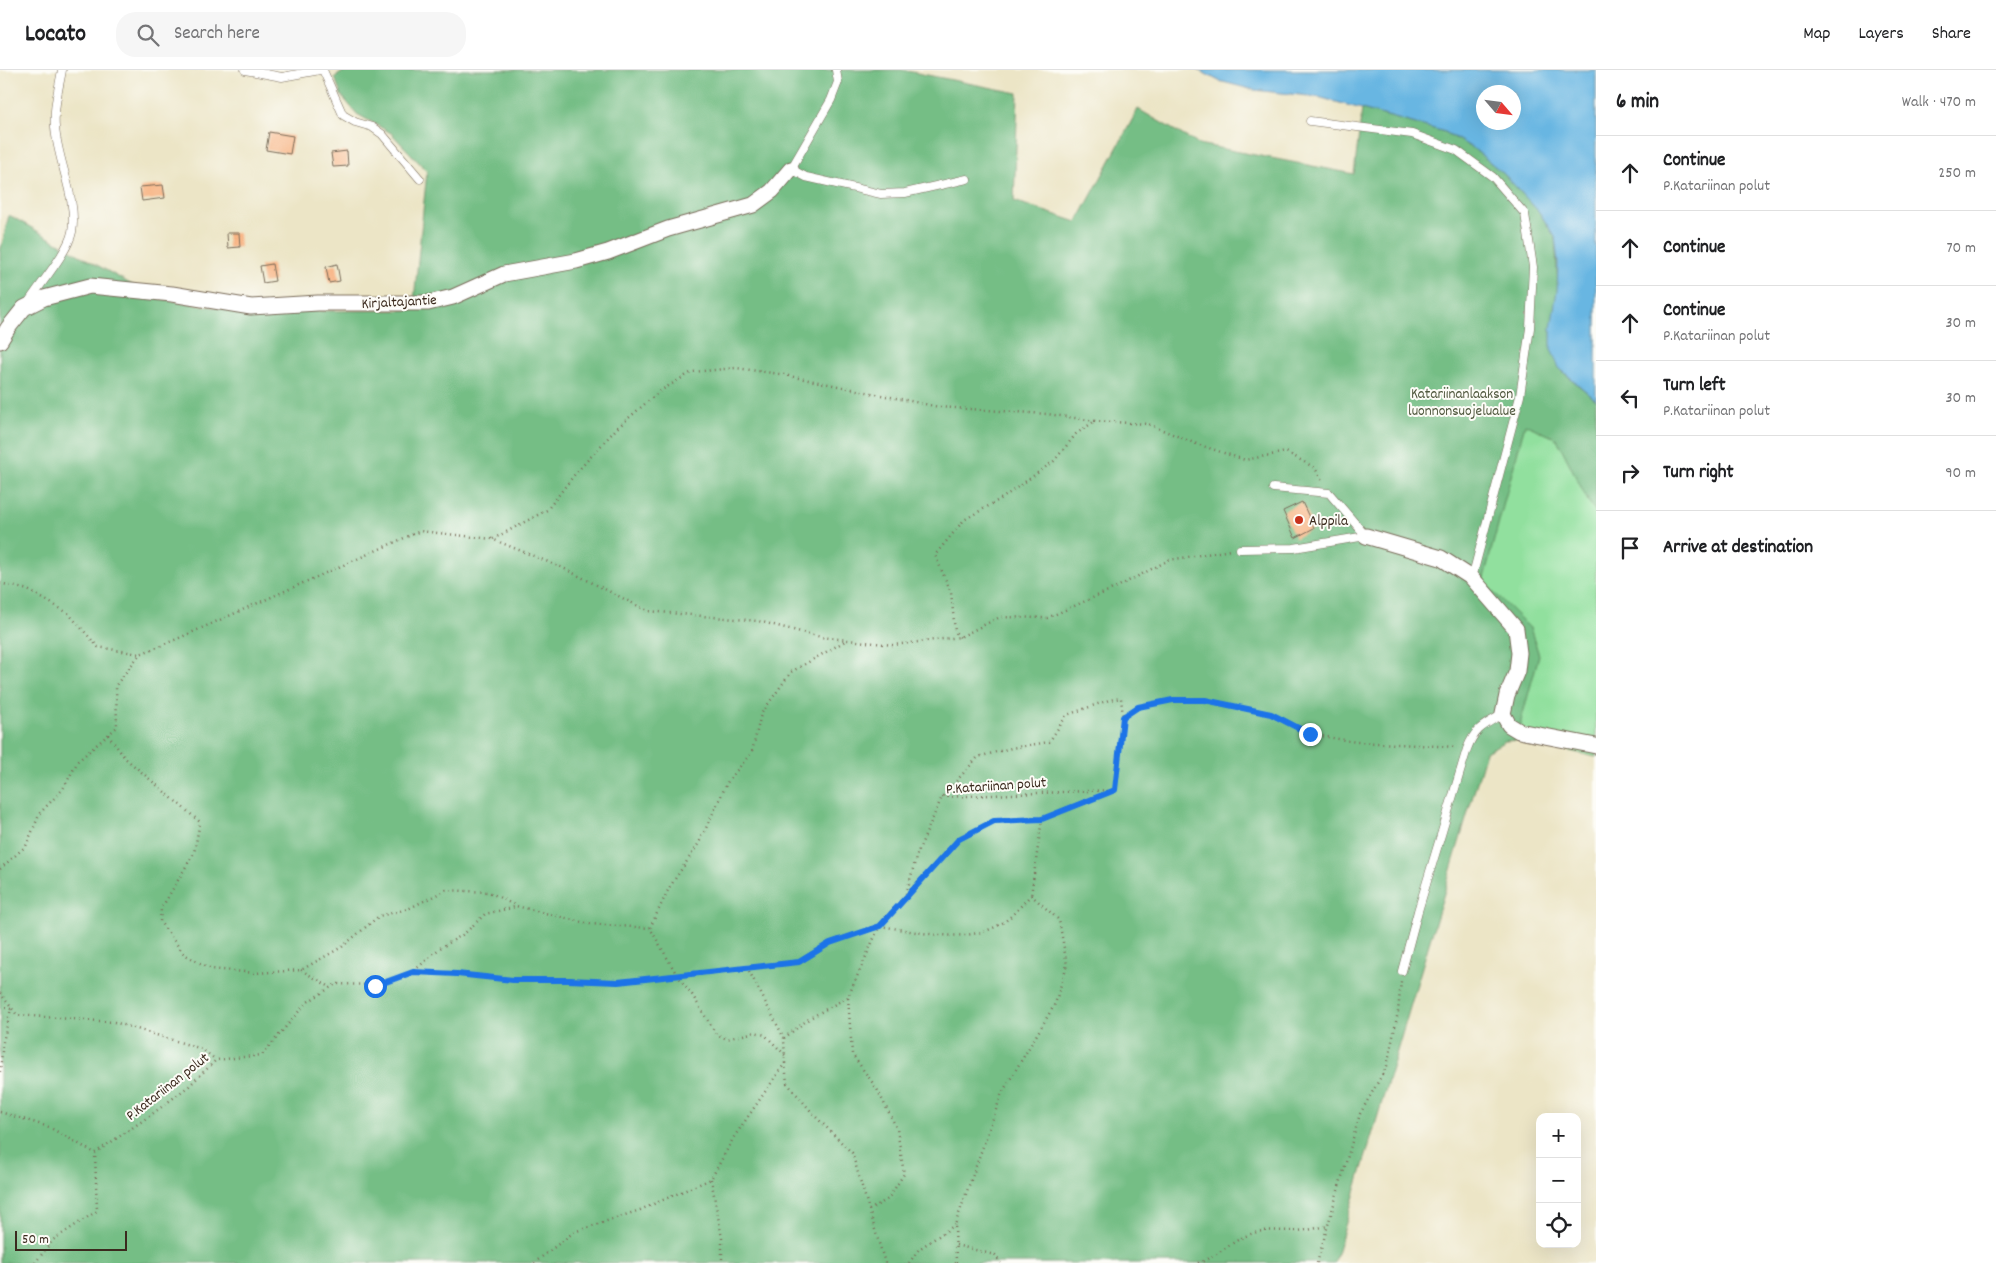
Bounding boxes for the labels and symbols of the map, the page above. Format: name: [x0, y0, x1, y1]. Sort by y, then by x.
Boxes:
north arrow: [1476, 85, 1521, 130]
street label: Kirjaltajantie: [361, 290, 438, 316]
park label: Katariinanlaakson luonnonsuojelualue: [1408, 384, 1516, 423]
place label: Alppila: [1309, 511, 1349, 533]
marker: Alppila: [1293, 514, 1305, 526]
route end: [1299, 723, 1322, 746]
street label: P.Katariinan polut: [945, 772, 1047, 801]
route start: [364, 975, 387, 998]
street label: P.Katariinan polut: [122, 1048, 215, 1127]
scale bar: [15, 1228, 128, 1251]

